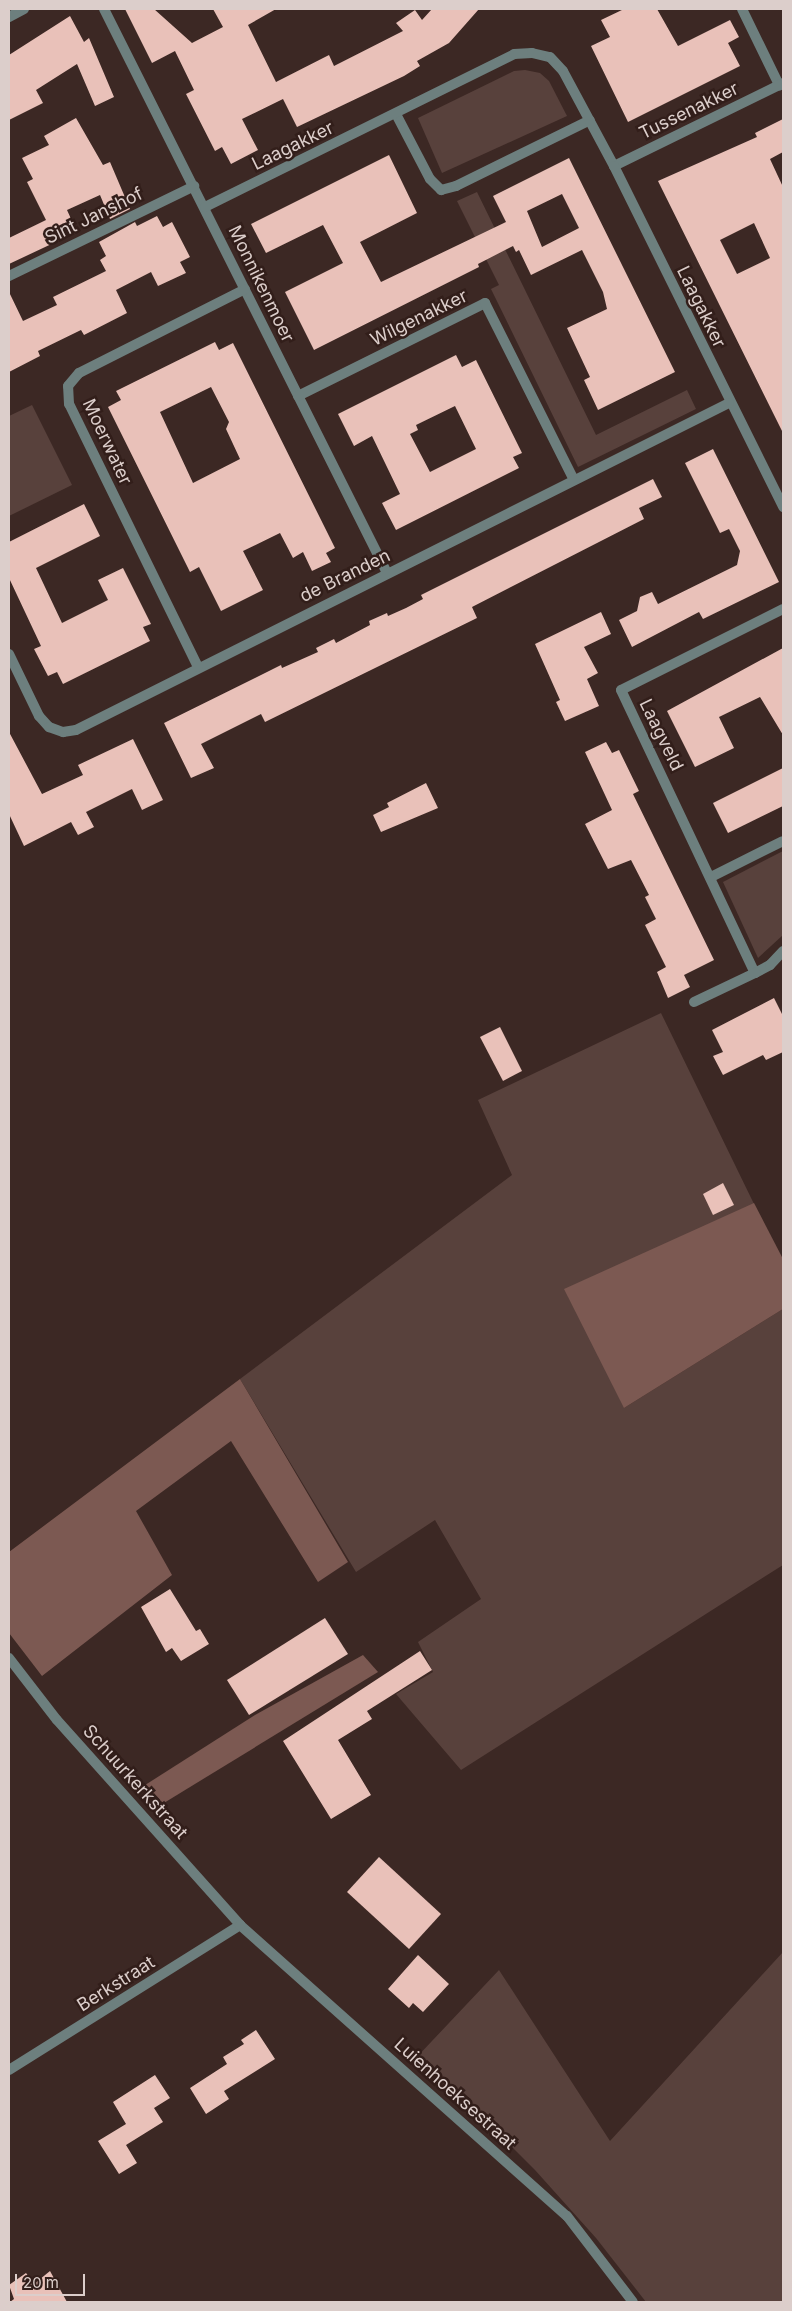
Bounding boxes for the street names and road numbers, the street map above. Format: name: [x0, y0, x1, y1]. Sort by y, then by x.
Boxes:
street label: Tussenakker: [636, 78, 742, 144]
street label: Laagakker: [249, 117, 337, 175]
street label: Sint Janshof: [42, 183, 146, 249]
street label: Monnikenmoer: [223, 222, 299, 346]
street label: Laagakker: [672, 263, 730, 351]
street label: Wilgenakker: [367, 285, 471, 351]
street label: Moerwater: [78, 396, 136, 488]
street label: de Branden: [296, 545, 394, 607]
street label: Laagveld: [634, 696, 688, 774]
street label: Schuurkerkstraat: [78, 1721, 192, 1843]
street label: Berkstraat: [73, 1952, 159, 2016]
street label: Luienhoeksestraat: [390, 2034, 520, 2154]

